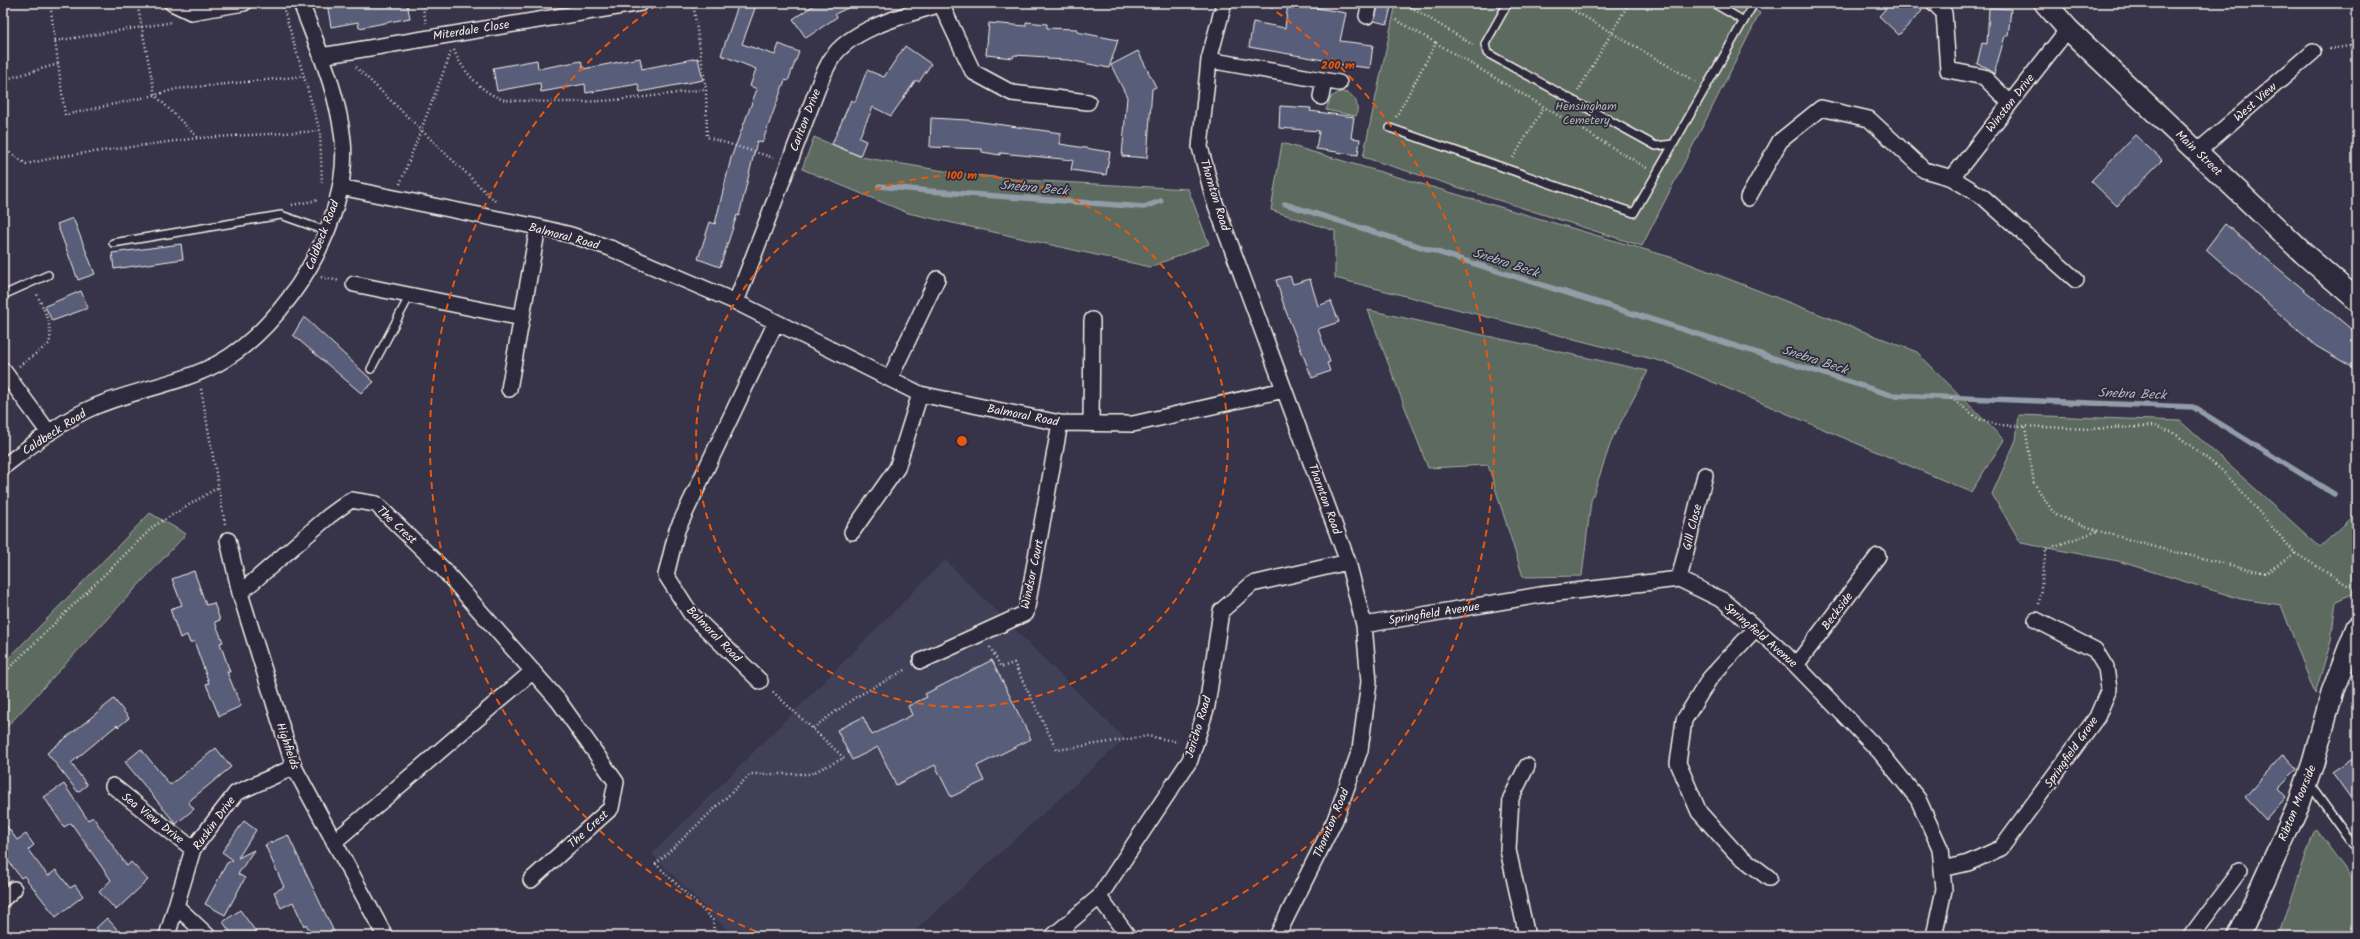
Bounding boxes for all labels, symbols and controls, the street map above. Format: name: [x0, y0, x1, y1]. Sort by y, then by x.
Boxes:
street label: Miterdale Close: [431, 15, 511, 46]
text: 200 m: [1321, 56, 1355, 75]
street label: Winston Drive: [1981, 69, 2040, 137]
street label: West View: [2229, 78, 2282, 127]
street label: Carlton Drive: [785, 85, 826, 154]
park label: Hensingham Cemetery: [1555, 97, 1617, 130]
street label: Main Street: [2171, 126, 2227, 181]
street label: Thornton Road: [1195, 157, 1235, 234]
text: 100 m: [947, 166, 977, 185]
water label: Snebra Beck: [999, 175, 1071, 202]
street label: Caldbeck Road: [300, 197, 345, 273]
street label: Balmoral Road: [526, 218, 602, 255]
water label: Snebra Beck: [1470, 243, 1543, 285]
water label: Snebra Beck: [1779, 340, 1852, 382]
water label: Snebra Beck: [2098, 383, 2168, 406]
street label: Balmoral Road: [985, 399, 1061, 432]
street label: Caldbeck Road: [18, 404, 91, 460]
centre of rings: [955, 434, 969, 448]
street label: Thornton Road: [1303, 461, 1346, 538]
street label: Gill Close: [1678, 501, 1708, 552]
street label: The Crest: [372, 502, 421, 549]
street label: Windsor Court: [1016, 537, 1049, 611]
street label: Beckside: [1817, 588, 1858, 634]
street label: Springfield Avenue: [1387, 597, 1482, 630]
street label: Springfield Avenue: [1720, 598, 1802, 673]
street label: Balmoral Road: [682, 602, 746, 668]
street label: Jericho Road: [1180, 693, 1217, 760]
street label: Springfield Grove: [2040, 712, 2104, 792]
street label: Highfields: [271, 720, 304, 772]
street label: Ribton Moorside: [2273, 761, 2322, 844]
street label: Thornton Road: [1308, 784, 1355, 861]
street label: Sea View Drive: [117, 788, 188, 849]
street label: Ruskin Drive: [188, 792, 241, 854]
street label: The Crest: [564, 806, 613, 853]

